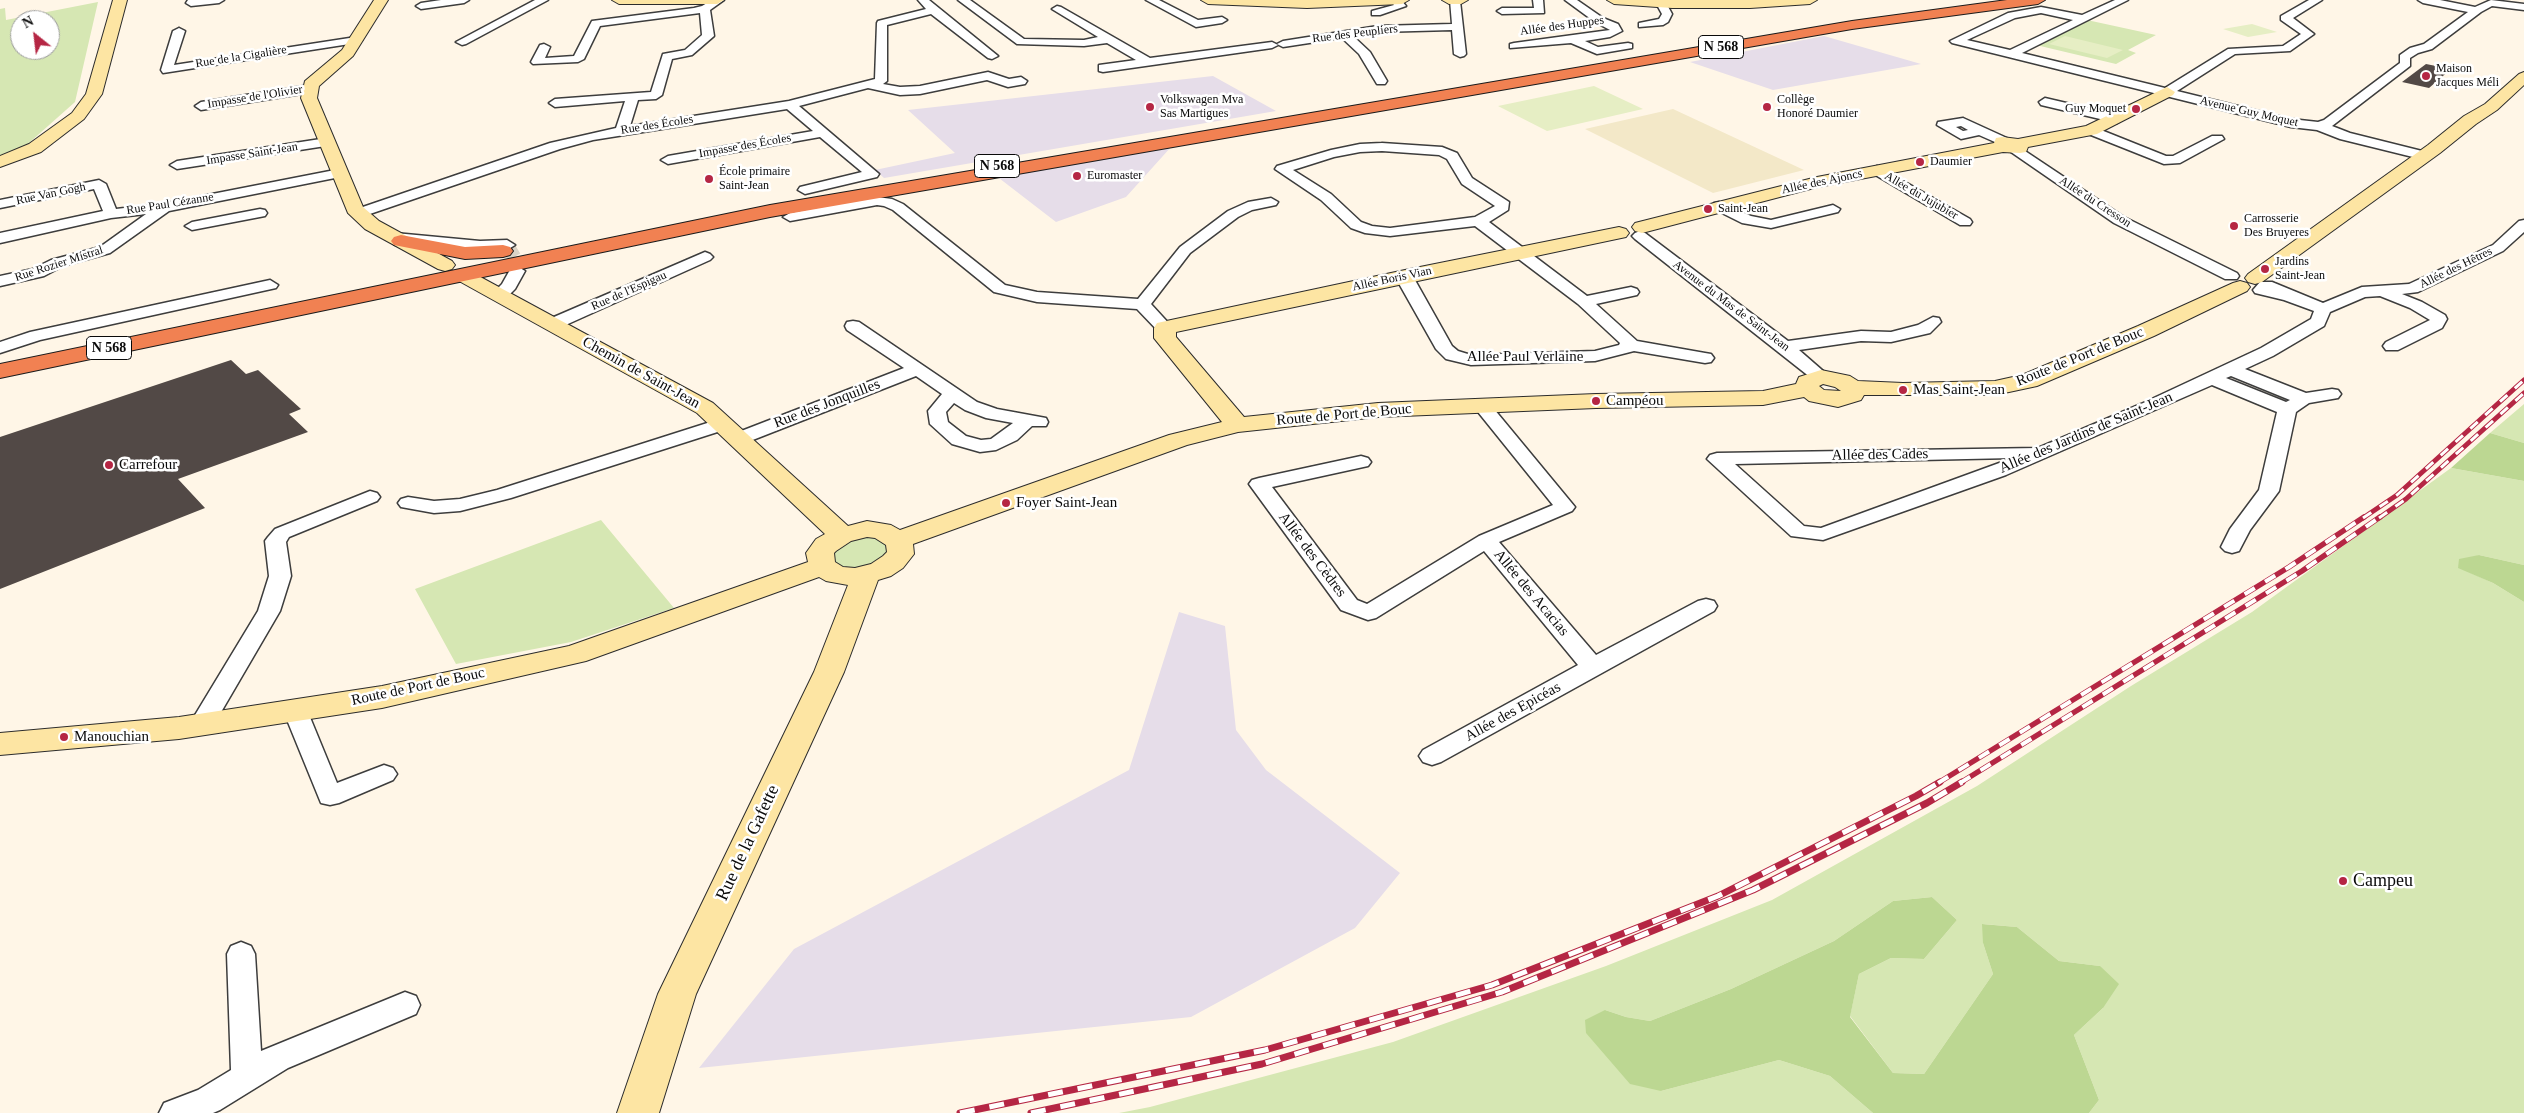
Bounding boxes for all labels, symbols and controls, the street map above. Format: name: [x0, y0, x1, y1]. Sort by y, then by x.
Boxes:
north arrow: [10, 10, 60, 60]
text: N: [20, 13, 36, 31]
street label: Allée des Huppes: [1519, 13, 1605, 39]
street label: Rue des Peupliers: [1311, 22, 1399, 46]
road number: N 568: [1698, 36, 1744, 58]
street label: Rue de la Cigalière: [194, 43, 288, 71]
place label: Maison Jacques Méli: [2436, 62, 2499, 90]
marker: Maison Jacques Méli: [2420, 70, 2432, 82]
street label: Impasse de l'Olivier: [206, 82, 304, 112]
place label: Volkswagen Mva Sas Martigues: [1160, 93, 1243, 121]
place label: Collège Honoré Daumier: [1777, 93, 1858, 121]
street label: Avenue Guy Moquet: [2198, 94, 2300, 130]
marker: Volkswagen Mva Sas Martigues: [1144, 101, 1156, 113]
marker: Collège Honoré Daumier: [1761, 101, 1773, 113]
place label: Guy Moquet: [2065, 102, 2126, 116]
marker: Guy Moquet: [2130, 103, 2142, 115]
street label: Rue des Écoles: [620, 112, 694, 138]
street label: Impasse des Écoles: [698, 131, 792, 161]
street label: Impasse Saint-Jean: [205, 140, 299, 168]
road number: N 568: [974, 154, 1020, 178]
place label: Daumier: [1930, 155, 1972, 169]
marker: Daumier: [1914, 156, 1926, 168]
place label: École primaire Saint-Jean: [719, 165, 790, 193]
street label: Allée des Ajoncs: [1780, 166, 1864, 198]
place label: Euromaster: [1087, 169, 1142, 183]
street label: Allée du Jujubier: [1882, 169, 1960, 223]
marker: Euromaster: [1071, 170, 1083, 182]
marker: École primaire Saint-Jean: [703, 173, 715, 185]
street label: Allée du Cresson: [2056, 173, 2134, 231]
street label: Rue Van Gogh: [15, 180, 87, 208]
street label: Rue Paul Cézanne: [125, 190, 215, 218]
place label: Saint-Jean: [1718, 202, 1768, 216]
marker: Saint-Jean: [1702, 203, 1714, 215]
place label: Carrosserie Des Bruyeres: [2244, 212, 2309, 240]
marker: Carrosserie Des Bruyeres: [2228, 220, 2240, 232]
street label: Rue Rozier Mistral: [13, 243, 105, 285]
street label: Allée des Hêtres: [2417, 244, 2495, 292]
place label: Jardins Saint-Jean: [2275, 255, 2325, 283]
street label: Avenue du Mas de Saint-Jean: [1670, 257, 1792, 355]
marker: Jardins Saint-Jean: [2259, 263, 2271, 275]
street label: Allée Boris Vian: [1351, 264, 1433, 294]
street label: Rue de l'Espigau: [589, 268, 669, 314]
street label: Route de Port de Bouc: [2014, 323, 2146, 391]
street label: Chemin de Saint-Jean: [579, 333, 703, 413]
road number: N 568: [86, 336, 132, 359]
street label: Allée Paul Verlaine: [1467, 348, 1583, 366]
street label: Rue des Jonquilles: [771, 375, 883, 433]
place label: Mas Saint-Jean: [1913, 381, 2005, 399]
marker: Mas Saint-Jean: [1897, 384, 1909, 396]
street label: Allée des Jardins de Saint-Jean: [1997, 388, 2175, 478]
place label: Campéou: [1606, 392, 1663, 410]
marker: Campéou: [1590, 395, 1602, 407]
street label: Route de Port de Bouc: [1276, 400, 1412, 430]
street label: Allée des Cades: [1832, 445, 1928, 465]
place label: Carrefour: [119, 456, 177, 474]
marker: Carrefour: [103, 459, 115, 471]
place label: Foyer Saint-Jean: [1016, 494, 1117, 512]
marker: Foyer Saint-Jean: [1000, 497, 1012, 509]
street label: Allée des Cèdres: [1274, 509, 1350, 601]
street label: Allée des Acacias: [1490, 546, 1572, 640]
street label: Route de Port de Bouc: [350, 664, 486, 710]
street label: Allée des Epicéas: [1462, 678, 1564, 746]
place label: Manouchian: [74, 728, 149, 746]
marker: Manouchian: [58, 731, 70, 743]
street label: Rue de la Gafette: [712, 782, 784, 904]
place label: Campeu: [2353, 870, 2413, 892]
marker: Campeu: [2337, 875, 2349, 887]

